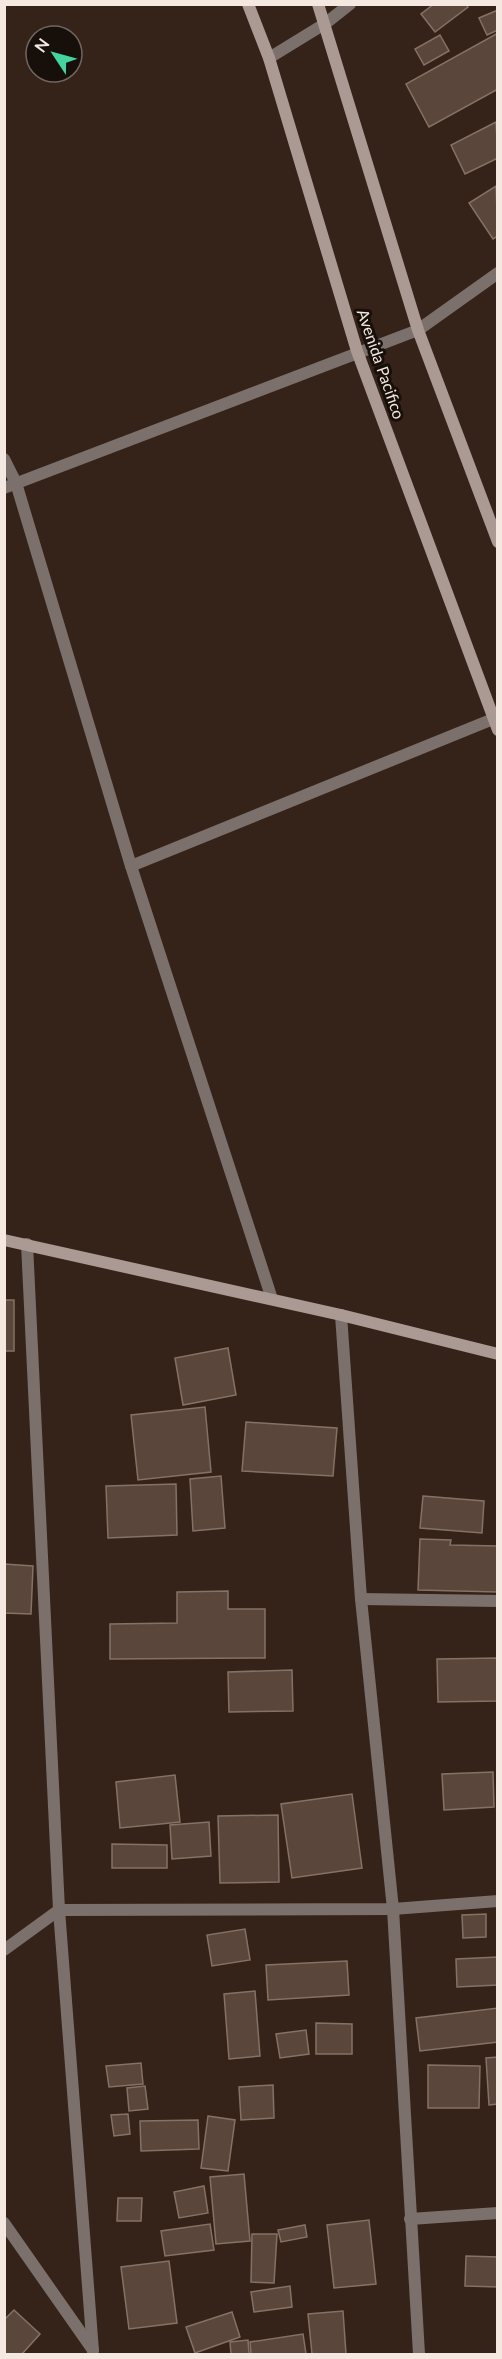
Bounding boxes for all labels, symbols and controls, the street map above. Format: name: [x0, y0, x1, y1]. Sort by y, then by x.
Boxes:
north arrow: [24, 24, 84, 84]
text: N: [30, 34, 53, 55]
street label: Avenida Pacifico: [354, 306, 409, 421]

